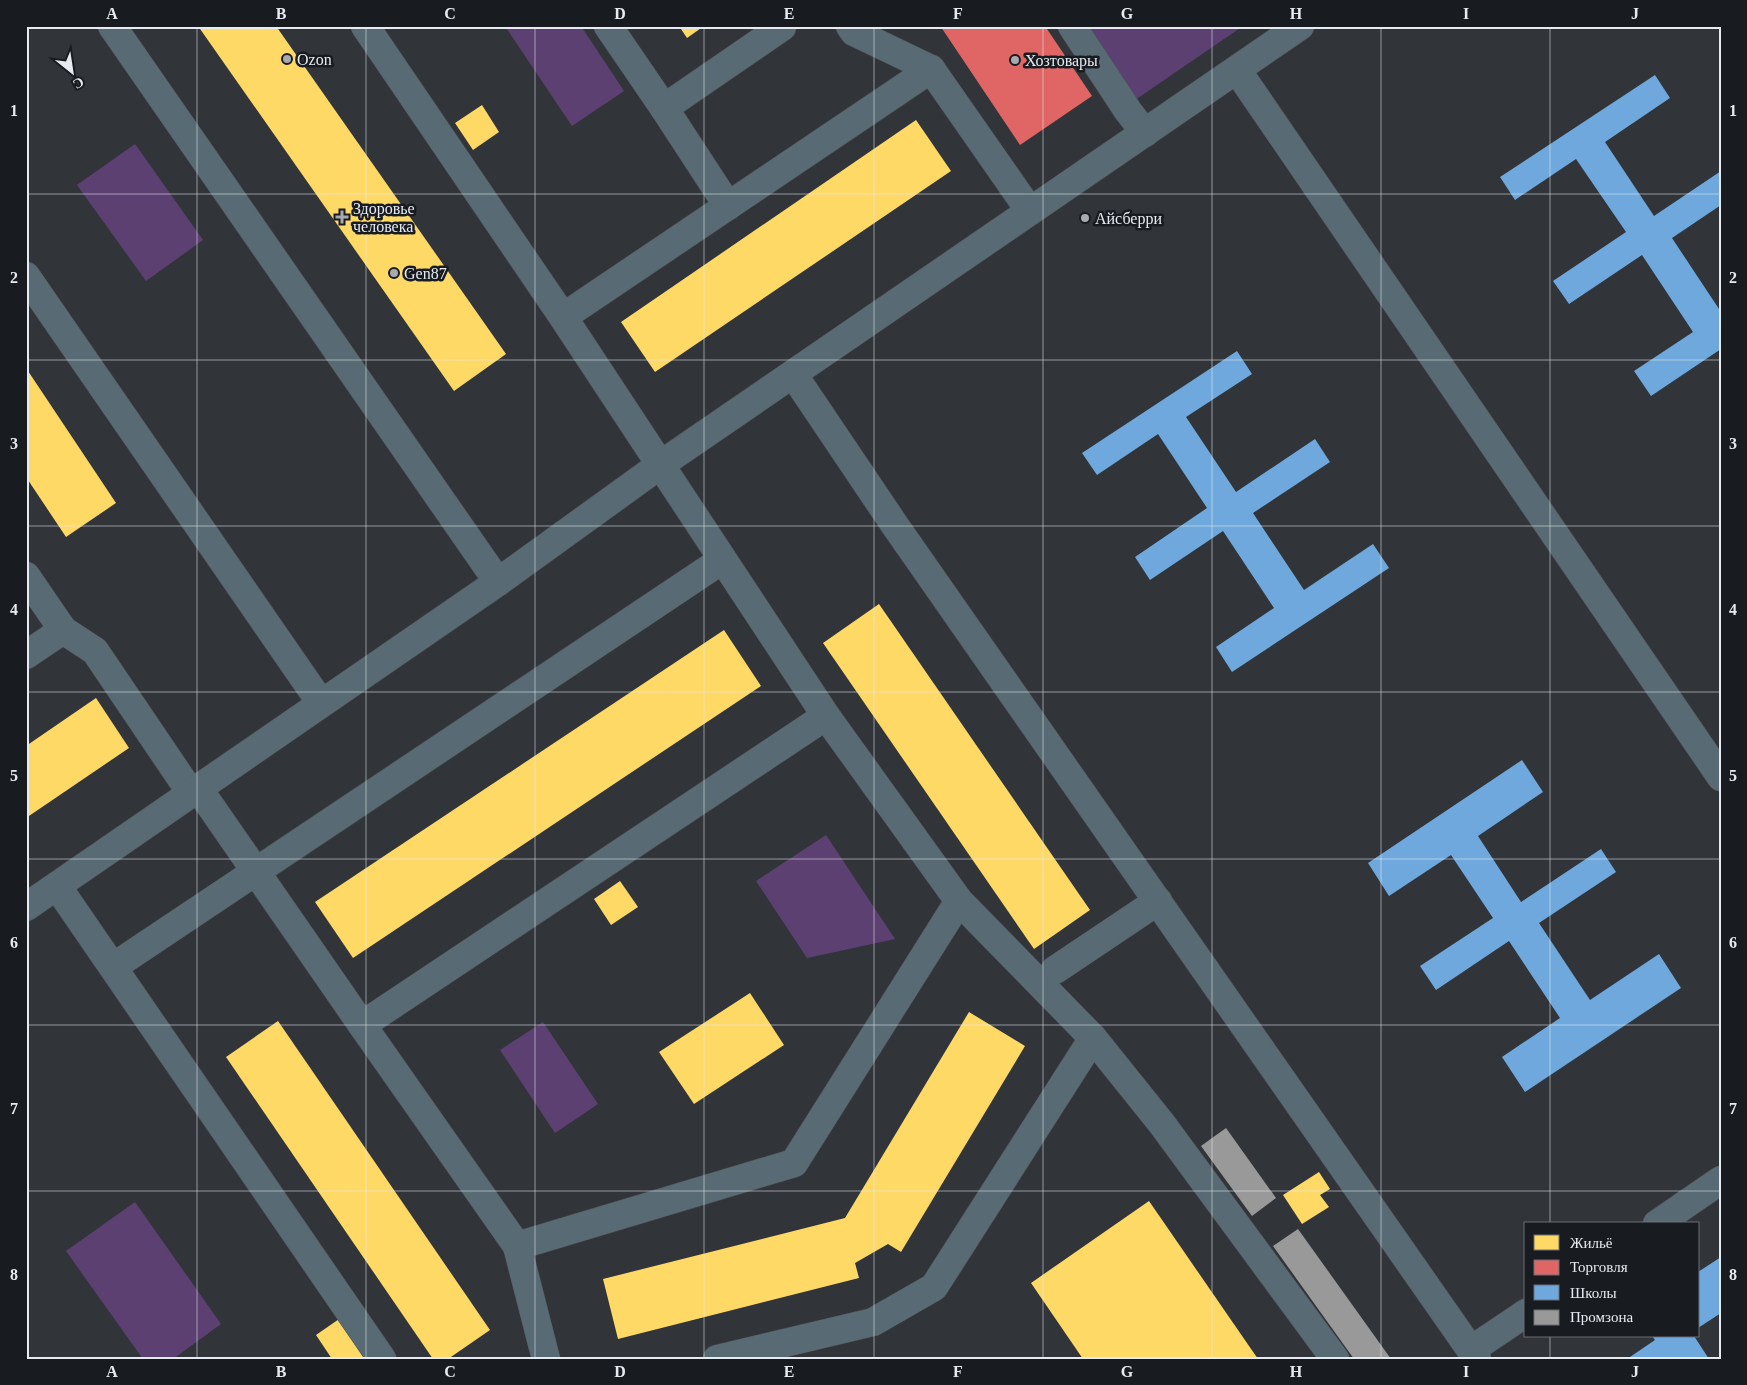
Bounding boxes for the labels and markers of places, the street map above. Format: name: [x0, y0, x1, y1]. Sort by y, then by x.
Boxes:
place label: Ozon: [297, 51, 332, 68]
place label: Хозтовары: [1025, 52, 1098, 70]
marker: Ozon: [281, 53, 293, 65]
marker: Хозтовары: [1009, 54, 1021, 66]
place label: Здоровье человека: [353, 200, 415, 235]
marker: Здоровье человека: [335, 210, 349, 224]
place label: Айсберри: [1095, 210, 1162, 228]
marker: Айсберри: [1079, 212, 1091, 224]
place label: Gen87: [404, 265, 447, 282]
marker: Gen87: [388, 267, 400, 279]

